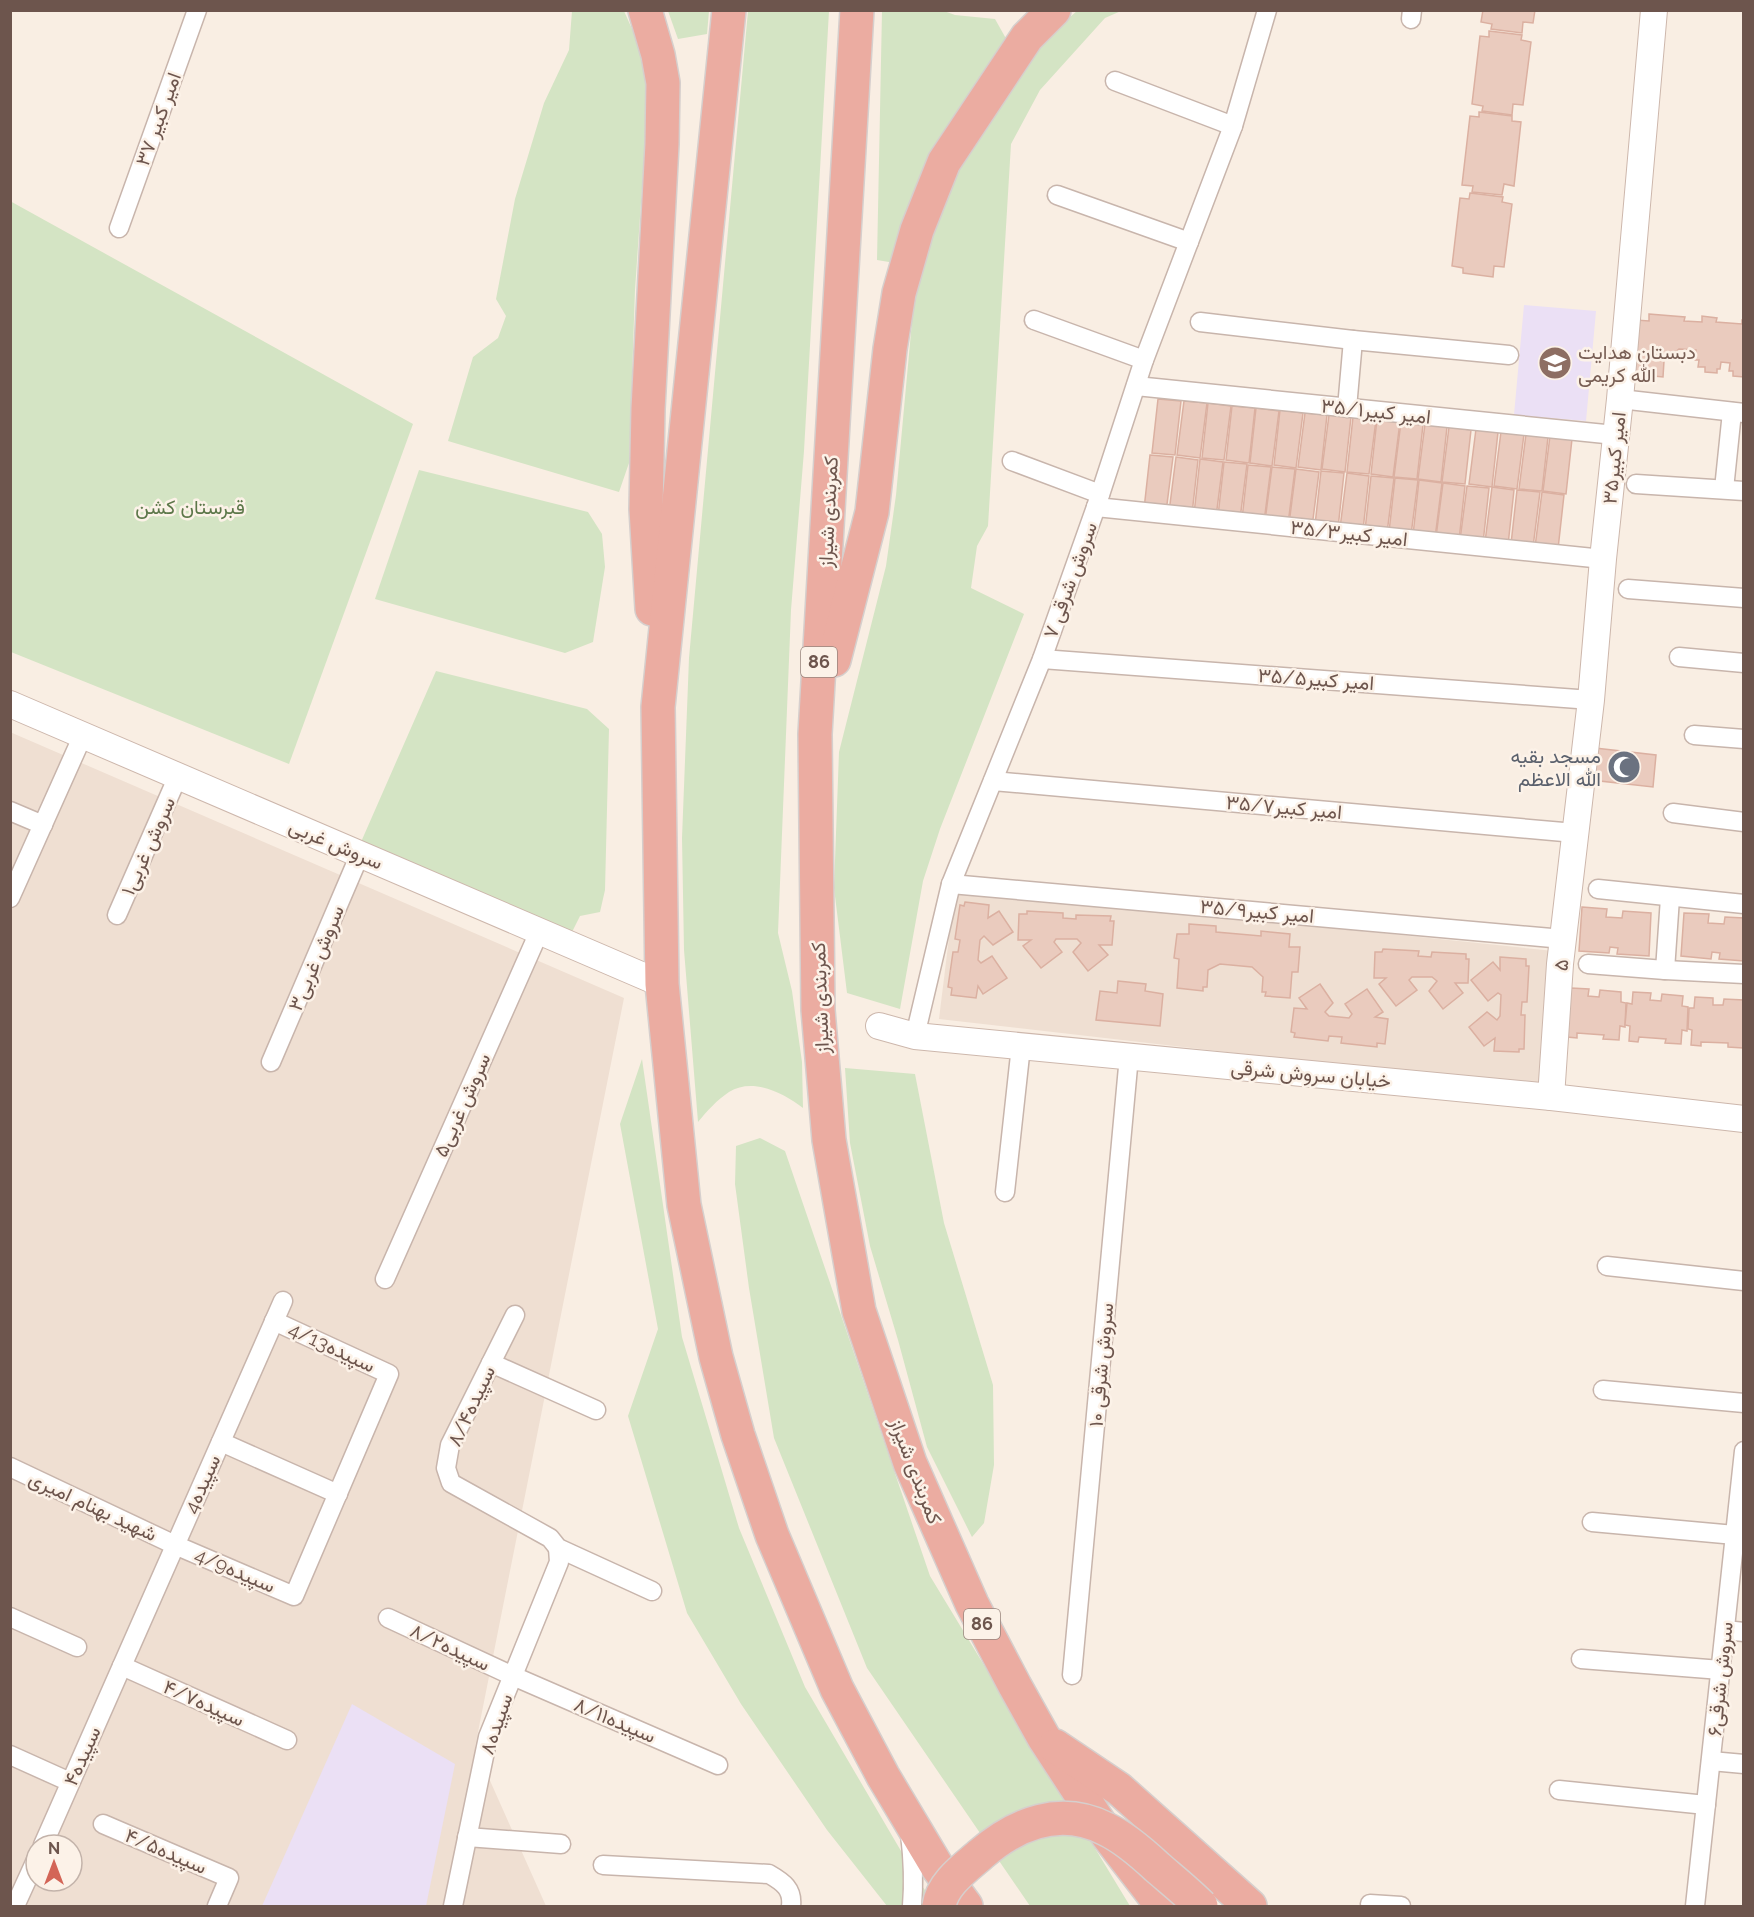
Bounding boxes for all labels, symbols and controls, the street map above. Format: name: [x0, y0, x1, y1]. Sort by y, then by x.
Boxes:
street label: ۳۷ امیر کبیر: [130, 69, 187, 169]
place label: دبستان هدایت الله کریمی: [1578, 340, 1696, 388]
school or university icon: دبستان هدایت الله کریمی: [1537, 345, 1573, 381]
street label: امیر کبیر۳۵/۱: [1320, 393, 1432, 430]
street label: امیر کبیر۳۵: [1597, 411, 1632, 505]
street label: کمربندی شیراز: [813, 456, 844, 569]
park label: قبرستان کشن: [135, 495, 245, 520]
street label: امیر کبیر۳۵/۳: [1289, 515, 1409, 552]
street label: سروش شرقی ۷: [1038, 519, 1103, 642]
road number: 86: [801, 647, 837, 677]
street label: امیر کبیر۳۵/۵: [1257, 663, 1375, 696]
place label: مسجد بقیه الله الاعظم: [1511, 744, 1601, 792]
mosque icon: مسجد بقیه الله الاعظم: [1606, 749, 1642, 785]
street label: امیر کبیر۳۵/۷: [1225, 790, 1343, 825]
street label: سروش غربی۱: [116, 793, 181, 899]
street label: سروش غربی: [285, 814, 386, 875]
street label: امیر کبیر۳۵/۹: [1199, 894, 1315, 929]
street label: سروش غربی۳: [283, 902, 350, 1015]
street label: کمربندی شیراز: [806, 942, 835, 1055]
street label: ۵: [1549, 958, 1573, 972]
street label: سروش غربی۵: [428, 1049, 496, 1161]
street label: خیابان سروش شرقی: [1230, 1055, 1392, 1094]
street label: سروش شرقی ۱۰: [1084, 1302, 1119, 1428]
street label: 4/13سپیده: [284, 1317, 379, 1379]
street label: سپیده۸/۴: [442, 1362, 502, 1451]
street label: کمربندی شیراز: [884, 1414, 947, 1528]
street label: 4سپیده: [178, 1451, 227, 1518]
street label: شهید بهنام امیری: [25, 1466, 161, 1547]
street label: 4/9سپیده: [190, 1542, 279, 1599]
road number: 86: [964, 1609, 1000, 1639]
street label: سپیده۸/۲: [405, 1618, 494, 1678]
street label: سروش شرقی۶: [1702, 1621, 1739, 1737]
street label: سپیده۴/۷: [159, 1675, 248, 1733]
street label: سپیده۸: [474, 1690, 519, 1758]
street label: سپیده۸/۱۱: [570, 1692, 659, 1750]
street label: سپیده۴: [58, 1723, 107, 1790]
street label: سپیده۴/۵: [121, 1823, 210, 1881]
north arrow: [24, 1833, 84, 1893]
text: N: [48, 1839, 60, 1858]

